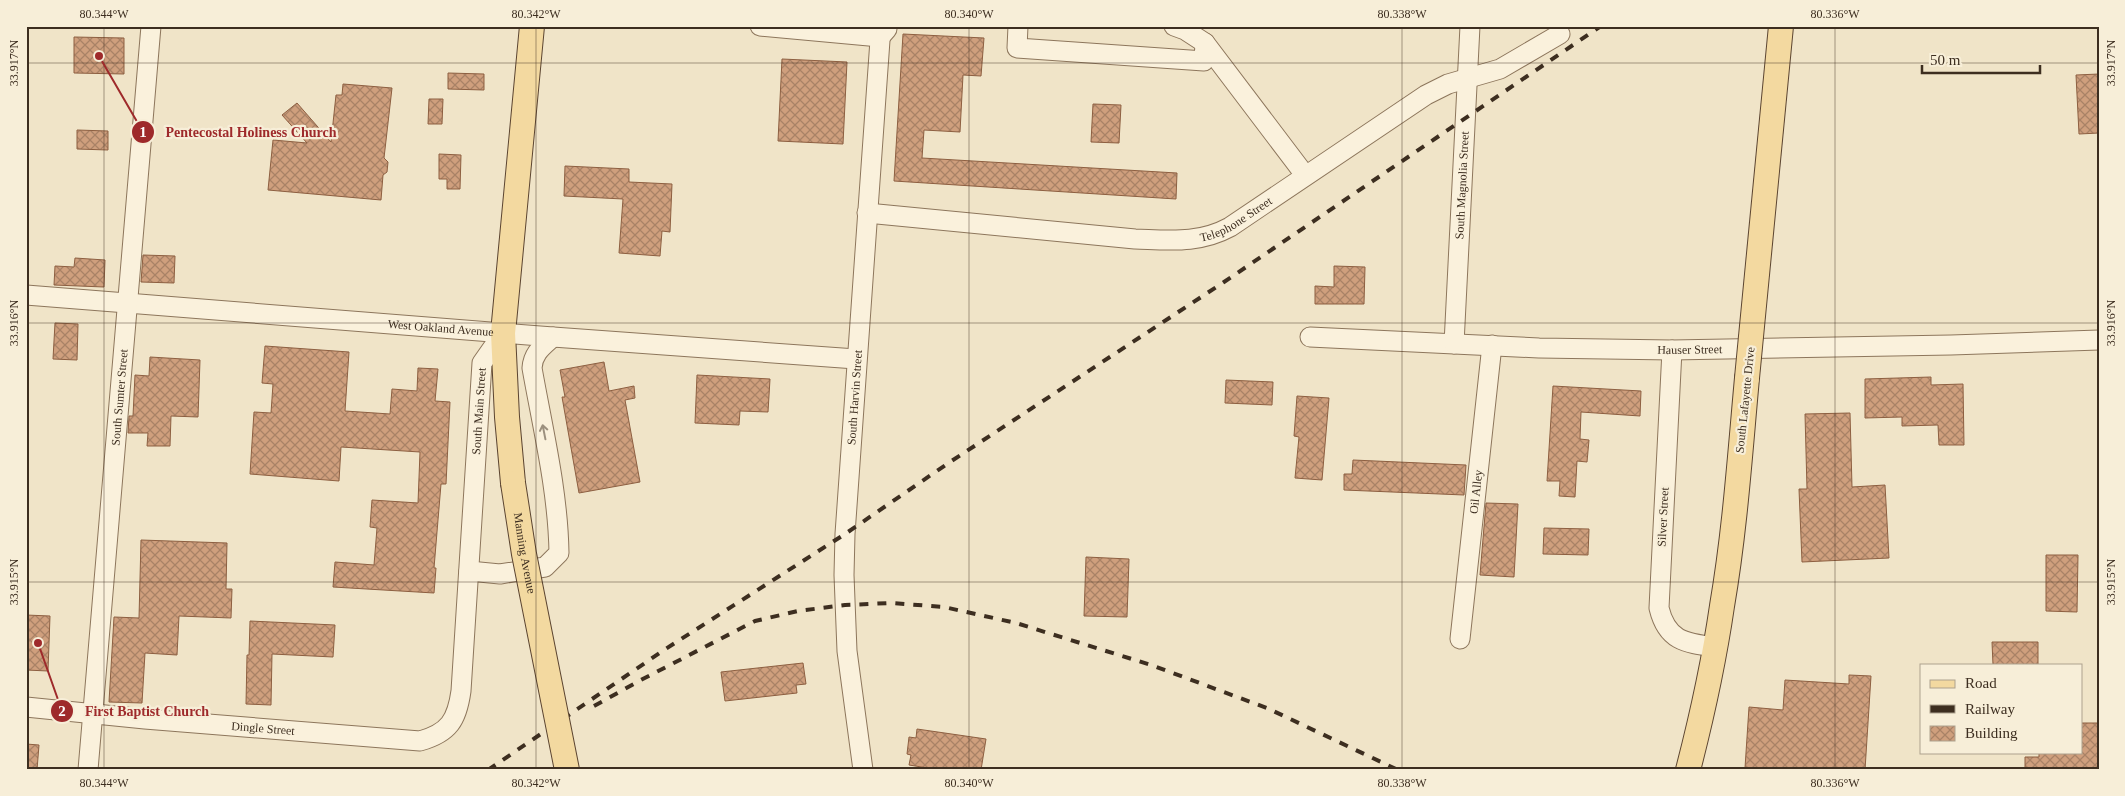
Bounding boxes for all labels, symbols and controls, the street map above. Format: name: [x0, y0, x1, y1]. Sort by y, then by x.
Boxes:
text: 80.344°W: [79, 7, 129, 21]
text: 80.342°W: [511, 7, 561, 21]
text: 80.340°W: [944, 7, 994, 21]
text: 80.338°W: [1377, 7, 1427, 21]
text: 80.336°W: [1810, 7, 1860, 21]
text: 33.917°N: [7, 39, 21, 86]
text: 33.917°N: [2104, 39, 2118, 86]
scale bar: [1922, 42, 2040, 74]
text: 50 m: [1930, 52, 1961, 68]
callout: Pentecostal Holiness Church: [130, 118, 346, 147]
text: 1: [139, 124, 147, 140]
text: Pentecostal Holiness Church: [166, 125, 337, 140]
street label: South Magnolia Street: [1452, 130, 1472, 240]
street label: Telephone Street: [1199, 193, 1275, 245]
text: 33.916°N: [7, 299, 21, 346]
text: 33.916°N: [2104, 299, 2118, 346]
street label: West Oakland Avenue: [387, 317, 494, 339]
street label: Hauser Street: [1657, 342, 1723, 357]
street label: South Lafayette Drive: [1732, 346, 1758, 454]
street label: South Sumter Street: [108, 348, 131, 446]
street label: South Harvin Street: [844, 349, 865, 446]
street label: South Main Street: [469, 366, 489, 455]
one-way arrow: [538, 425, 548, 441]
street label: Oil Alley: [1467, 469, 1485, 515]
street label: Silver Street: [1654, 486, 1672, 547]
street label: Manning Avenue: [511, 512, 539, 595]
text: 33.915°N: [7, 558, 21, 605]
text: 33.915°N: [2104, 558, 2118, 605]
legend: [1920, 664, 2082, 754]
text: Road: [1965, 675, 1997, 691]
callout: First Baptist Church: [50, 696, 219, 725]
text: Railway: [1965, 701, 2015, 717]
text: 2: [58, 703, 66, 719]
text: First Baptist Church: [85, 704, 209, 719]
street label: Dingle Street: [231, 719, 296, 738]
text: Building: [1965, 725, 2018, 741]
text: 80.344°W: [79, 776, 129, 790]
text: 80.342°W: [511, 776, 561, 790]
text: 80.340°W: [944, 776, 994, 790]
text: 80.338°W: [1377, 776, 1427, 790]
text: 80.336°W: [1810, 776, 1860, 790]

